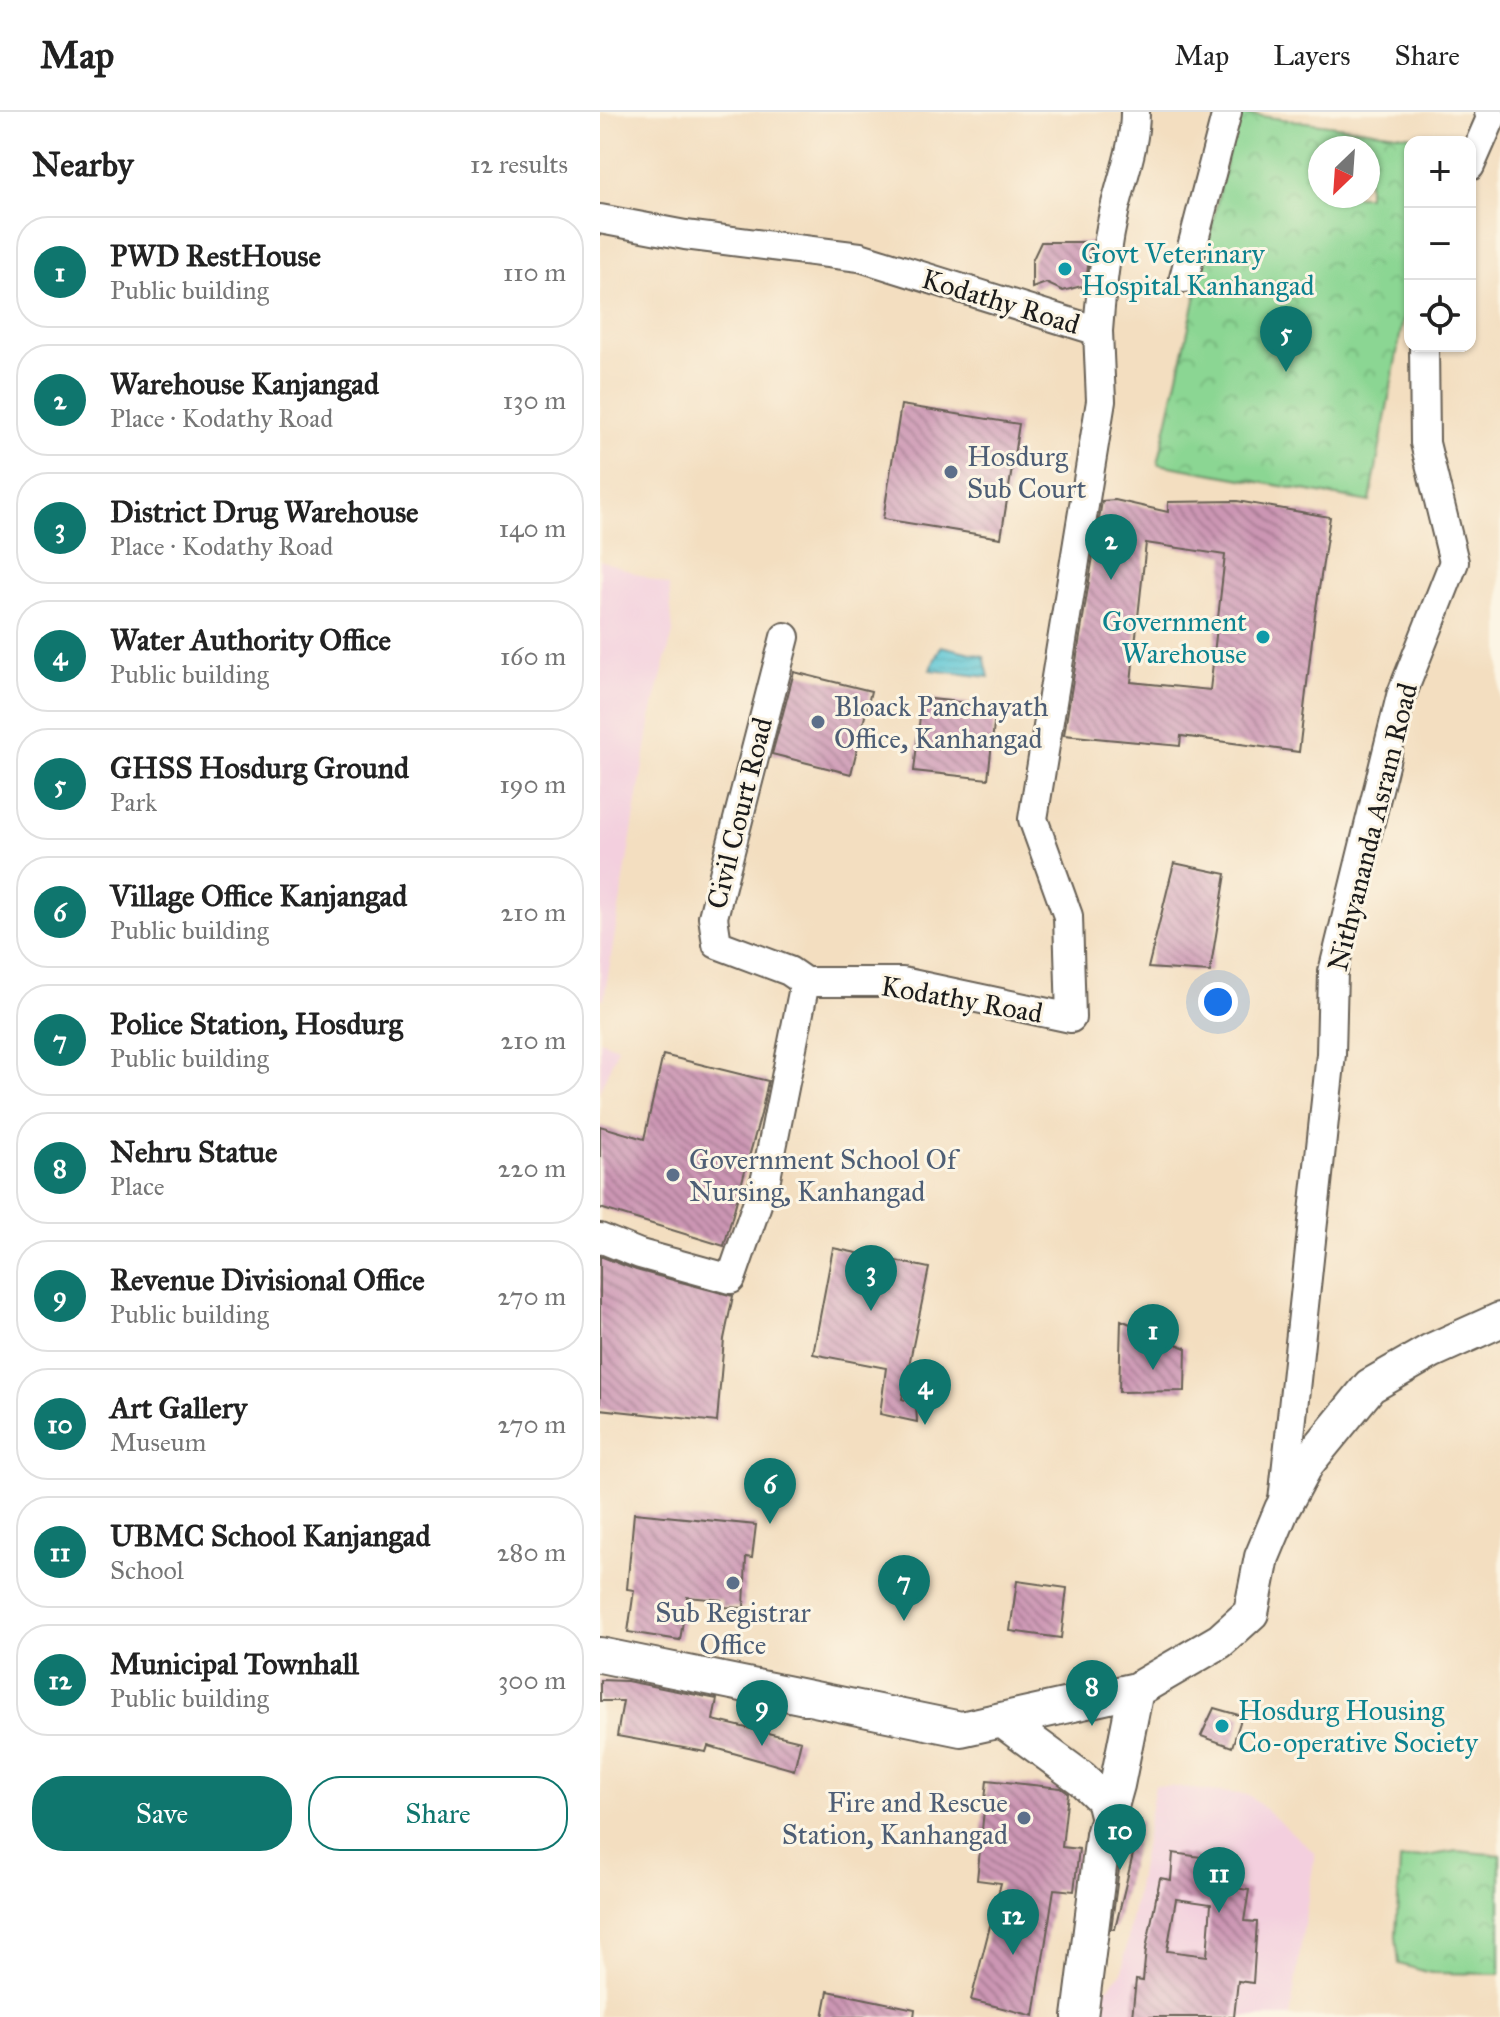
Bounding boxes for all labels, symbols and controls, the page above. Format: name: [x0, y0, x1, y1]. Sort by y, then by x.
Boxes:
text: Map: [40, 32, 114, 78]
text: Map: [1174, 38, 1229, 73]
text: Layers: [1273, 38, 1351, 73]
text: Share: [1395, 38, 1460, 73]
north arrow: [1308, 136, 1380, 208]
map controls: [1404, 136, 1476, 352]
button: +: [1404, 136, 1476, 208]
text: Nearby: [32, 144, 134, 185]
text: 12 results: [470, 148, 568, 180]
button: −: [1404, 208, 1476, 280]
place label: Govt Veterinary Hospital Kanhangad: [1081, 236, 1315, 303]
text: PWD RestHouse: [110, 238, 321, 274]
text: 1: [55, 256, 65, 288]
text: 110 m: [503, 256, 566, 288]
marker: Govt Veterinary Hospital Kanhangad: [1056, 260, 1074, 278]
street label: Kodathy Road: [918, 261, 1084, 342]
text: Public building: [110, 274, 269, 306]
button: locate: [1404, 280, 1476, 352]
pin: 5: [1260, 306, 1312, 372]
text: Warehouse Kanjangad: [110, 366, 379, 402]
text: 2: [54, 384, 66, 416]
text: 130 m: [503, 384, 566, 416]
text: Place · Kodathy Road: [110, 402, 333, 434]
place label: Hosdurg Sub Court: [967, 439, 1086, 506]
marker: Hosdurg Sub Court: [942, 463, 960, 481]
text: District Drug Warehouse: [110, 494, 419, 530]
text: 3: [55, 512, 65, 544]
text: 140 m: [499, 512, 566, 544]
pin: 2: [1085, 514, 1137, 580]
text: Place · Kodathy Road: [110, 530, 333, 562]
place label: Government Warehouse: [1102, 604, 1247, 671]
text: Water Authority Office: [110, 622, 391, 658]
marker: Government Warehouse: [1254, 628, 1272, 646]
text: 4: [53, 640, 67, 672]
text: 160 m: [500, 640, 566, 672]
text: Public building: [110, 658, 269, 690]
street label: Nithyananda Asram Road: [1320, 679, 1425, 975]
place label: Bloack Panchayath Office, Kanhangad: [834, 689, 1049, 756]
marker: Bloack Panchayath Office, Kanhangad: [809, 713, 827, 731]
street label: Civil Court Road: [699, 714, 780, 912]
text: GHSS Hosdurg Ground: [110, 750, 409, 786]
text: 5: [54, 768, 66, 800]
text: 190 m: [499, 768, 566, 800]
text: Park: [110, 786, 157, 818]
text: Village Office Kanjangad: [110, 878, 407, 914]
text: 6: [53, 896, 67, 928]
text: 210 m: [500, 896, 566, 928]
text: Public building: [110, 914, 269, 946]
street label: Kodathy Road: [878, 968, 1045, 1031]
your location: [1198, 982, 1238, 1022]
text: Police Station, Hosdurg: [110, 1006, 403, 1042]
text: 7: [53, 1024, 67, 1056]
text: 210 m: [500, 1024, 566, 1056]
text: Public building: [110, 1042, 269, 1074]
text: Nehru Statue: [110, 1134, 278, 1170]
place label: Government School Of Nursing, Kanhangad: [689, 1142, 961, 1209]
text: 8: [53, 1152, 67, 1184]
text: 220 m: [498, 1152, 566, 1184]
marker: Government School Of Nursing, Kanhangad: [664, 1166, 682, 1184]
text: Place: [110, 1170, 165, 1202]
pin: 3: [845, 1245, 897, 1311]
text: Revenue Divisional Office: [110, 1262, 425, 1298]
text: 9: [53, 1280, 67, 1312]
text: 270 m: [497, 1280, 566, 1312]
text: Public building: [110, 1298, 269, 1330]
pin: 1: [1127, 1304, 1179, 1370]
pin: 4: [899, 1359, 951, 1425]
text: Art Gallery: [110, 1390, 247, 1426]
text: 10: [47, 1408, 73, 1440]
text: 270 m: [497, 1408, 566, 1440]
text: Museum: [110, 1426, 206, 1458]
pin: 6: [744, 1458, 796, 1524]
text: UBMC School Kanjangad: [110, 1518, 431, 1554]
text: 11: [50, 1536, 70, 1568]
text: 280 m: [497, 1536, 566, 1568]
text: School: [110, 1554, 184, 1586]
pin: 7: [878, 1555, 930, 1621]
marker: Sub Registrar Office: [724, 1574, 742, 1592]
place label: Sub Registrar Office: [655, 1595, 811, 1662]
text: Municipal Townhall: [110, 1646, 359, 1682]
pin: 8: [1066, 1660, 1118, 1726]
text: 12: [48, 1664, 72, 1696]
text: 300 m: [498, 1664, 566, 1696]
pin: 9: [736, 1680, 788, 1746]
text: Public building: [110, 1682, 269, 1714]
place label: Hosdurg Housing Co-operative Society: [1238, 1693, 1479, 1760]
marker: Hosdurg Housing Co-operative Society: [1213, 1717, 1231, 1735]
button: Save: [32, 1776, 292, 1851]
button: Share: [308, 1776, 568, 1851]
place label: Fire and Rescue Station, Kanhangad: [782, 1785, 1008, 1852]
pin: 10: [1094, 1804, 1146, 1870]
marker: Fire and Rescue Station, Kanhangad: [1015, 1809, 1033, 1827]
pin: 11: [1193, 1847, 1245, 1913]
pin: 12: [987, 1889, 1039, 1955]

